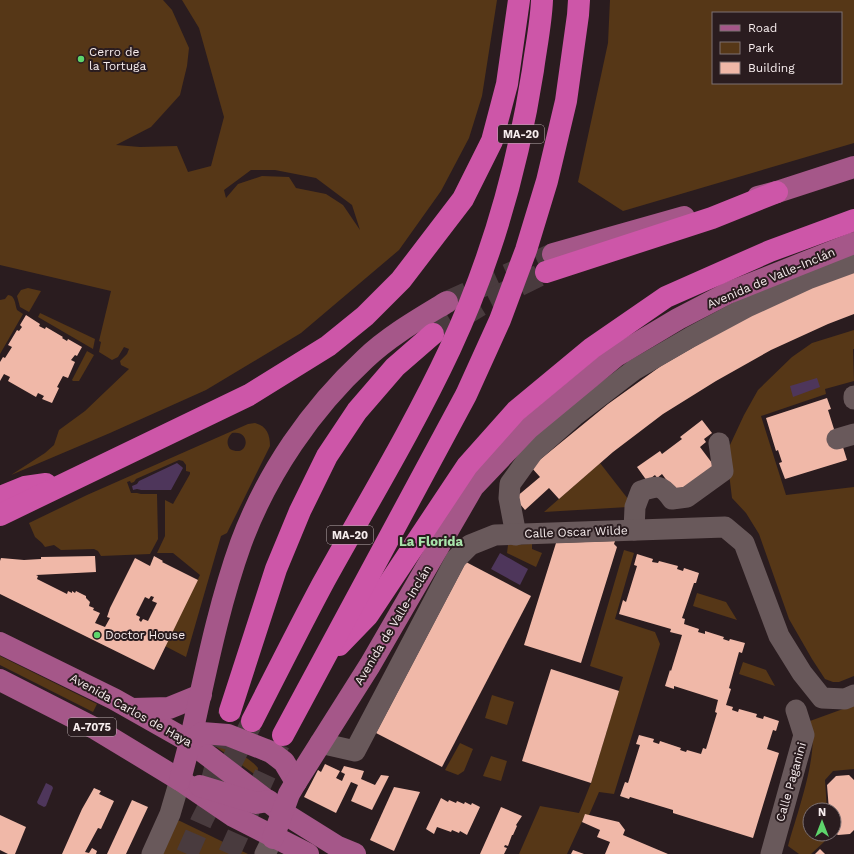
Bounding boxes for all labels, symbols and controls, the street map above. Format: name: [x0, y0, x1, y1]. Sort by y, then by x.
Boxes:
legend: [712, 12, 842, 84]
text: Road: [748, 21, 777, 35]
text: Park: [748, 41, 774, 55]
place label: Cerro de la Tortuga: [89, 45, 146, 73]
marker: Cerro de la Tortuga: [76, 54, 86, 64]
text: Building: [748, 61, 795, 75]
road number: MA-20: [498, 125, 544, 143]
street label: Avenida de Valle-Inclán: [705, 245, 837, 311]
street label: Calle Oscar Wilde: [524, 523, 628, 541]
road number: MA-20: [327, 526, 373, 544]
district label: La Florida: [399, 534, 463, 549]
street label: Avenida de Valle-Inclán: [352, 563, 434, 687]
place label: Doctor House: [105, 628, 185, 642]
marker: Doctor House: [92, 630, 102, 640]
street label: Avenida Carlos de Haya: [68, 671, 195, 749]
road number: A-7075: [68, 718, 116, 736]
street label: Calle Paganini: [773, 741, 809, 823]
north arrow: [802, 802, 842, 842]
text: N: [818, 806, 826, 819]

